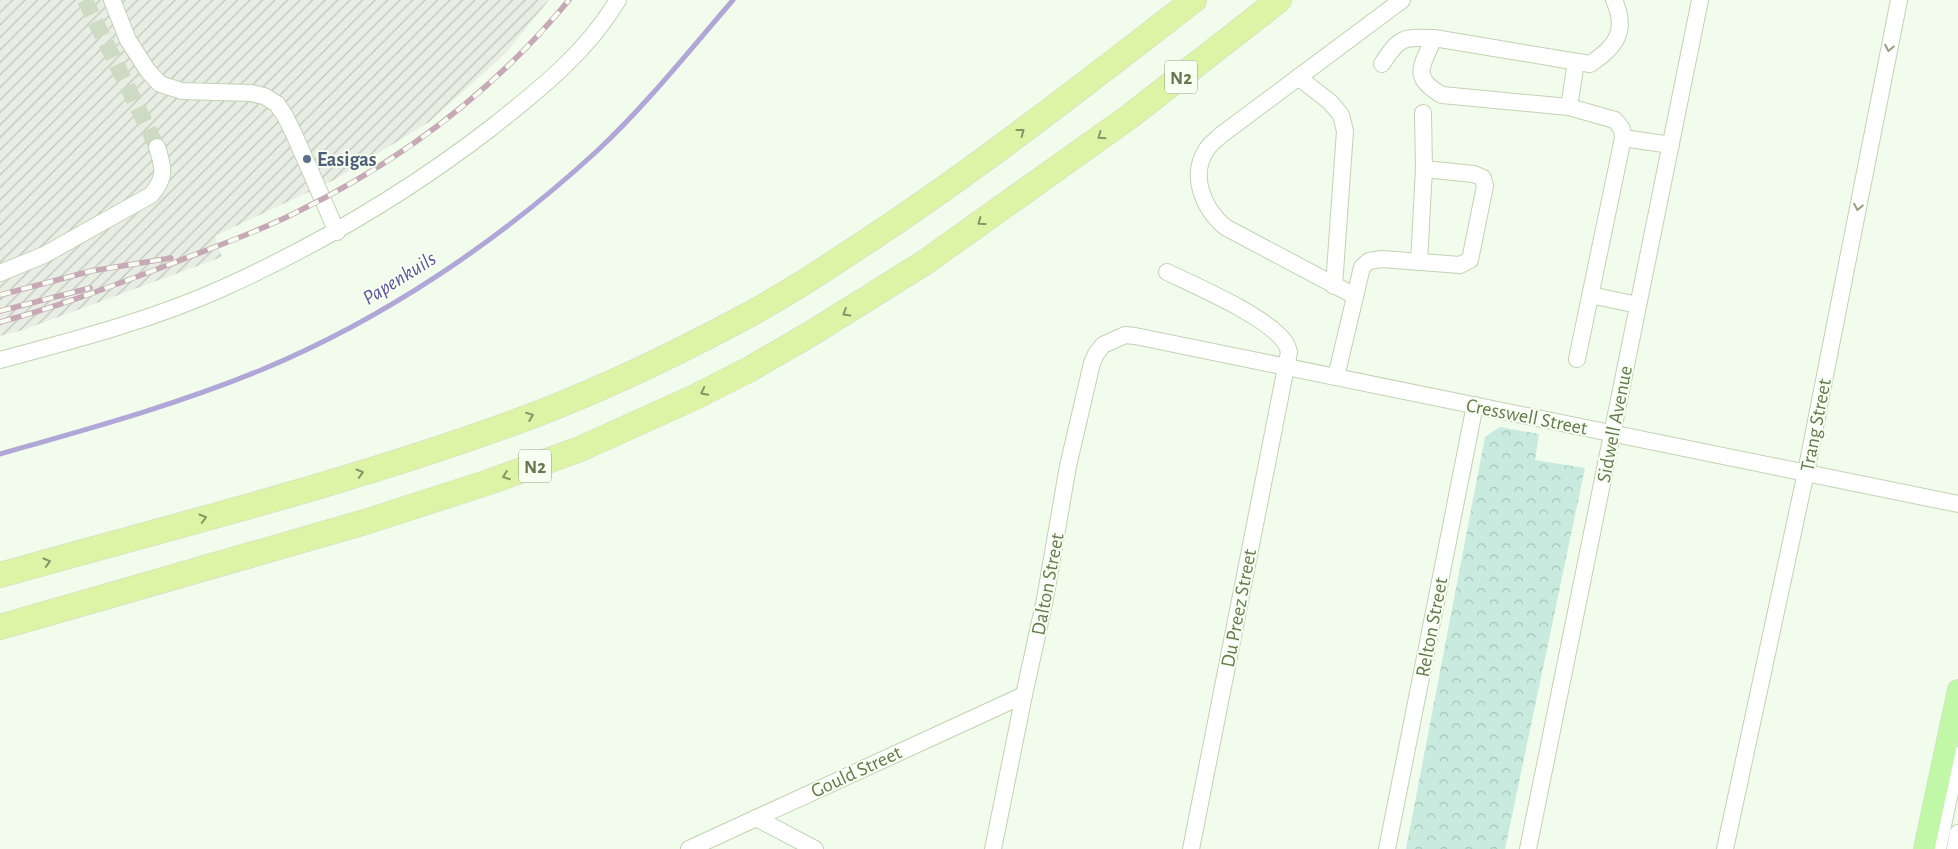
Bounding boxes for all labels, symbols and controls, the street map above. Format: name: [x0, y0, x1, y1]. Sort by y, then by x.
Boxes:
one-way arrow: [1885, 43, 1895, 52]
road number: N2: [1165, 61, 1197, 94]
one-way arrow: [1015, 129, 1025, 138]
one-way arrow: [1098, 130, 1107, 139]
place label: Easigas: [317, 150, 377, 170]
marker: Easigas: [301, 153, 313, 165]
one-way arrow: [1853, 203, 1864, 212]
one-way arrow: [977, 216, 986, 225]
water label: Papenkuils: [359, 248, 440, 310]
one-way arrow: [842, 307, 851, 316]
street label: Sidwell Avenue: [1594, 364, 1636, 484]
street label: Trang Street: [1797, 376, 1835, 473]
one-way arrow: [700, 386, 709, 396]
street label: Cresswell Street: [1464, 395, 1590, 439]
one-way arrow: [525, 412, 534, 423]
road number: N2: [519, 450, 551, 482]
one-way arrow: [355, 469, 363, 479]
one-way arrow: [502, 470, 511, 480]
one-way arrow: [199, 513, 207, 523]
street label: Dalton Street: [1028, 531, 1068, 637]
street label: Du Preez Street: [1218, 547, 1260, 669]
one-way arrow: [42, 557, 51, 567]
street label: Relton Street: [1413, 575, 1452, 679]
street label: Gould Street: [808, 742, 905, 802]

